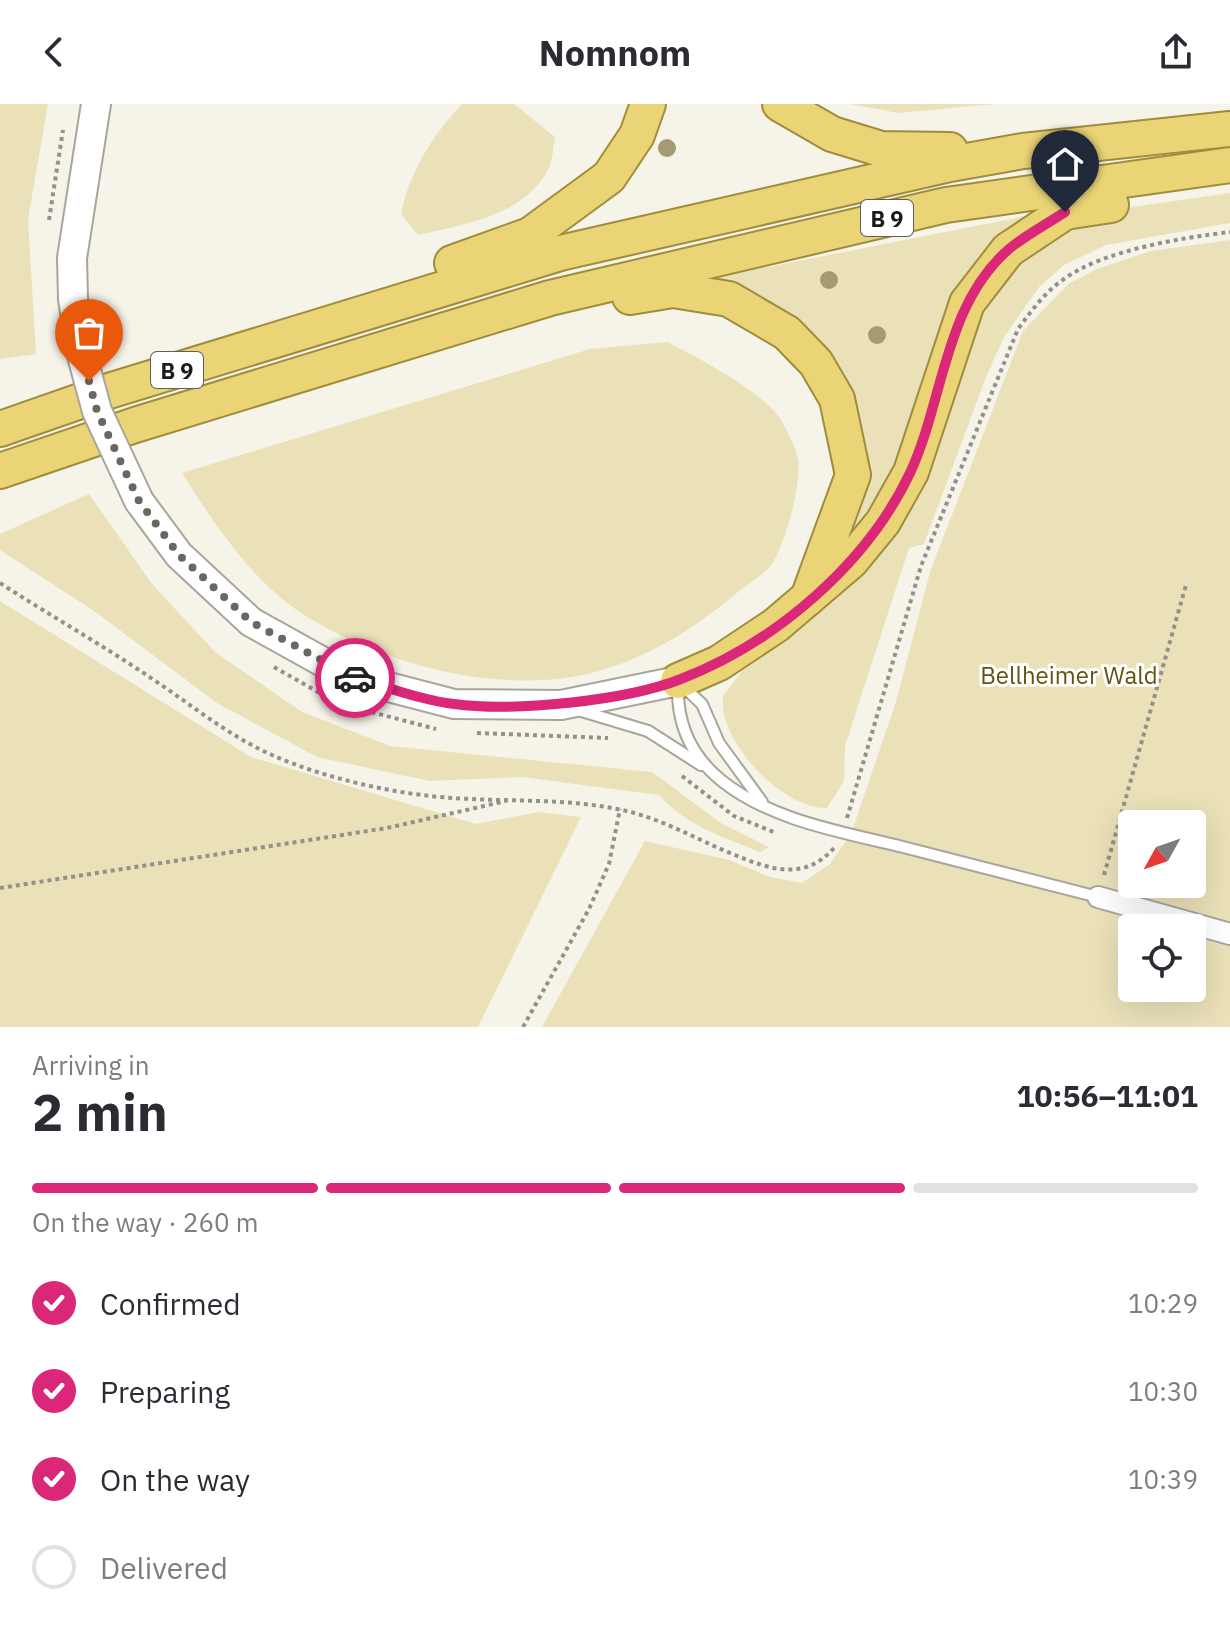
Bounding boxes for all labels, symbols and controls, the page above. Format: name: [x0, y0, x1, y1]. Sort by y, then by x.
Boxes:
text: Nomnom: [539, 29, 691, 76]
icon: back: [32, 30, 76, 74]
icon: share: [1154, 30, 1198, 74]
pin: [1031, 130, 1099, 212]
icon: home: [1043, 142, 1087, 186]
road number: B 9: [861, 200, 913, 236]
pin: [55, 299, 123, 381]
icon: bag: [67, 311, 111, 355]
road number: B 9: [151, 352, 203, 388]
courier: [315, 638, 395, 718]
icon: car: [333, 656, 377, 700]
park label: Bellheimer Wald: [980, 659, 1158, 691]
north arrow: [1118, 810, 1206, 898]
map controls: [1118, 810, 1206, 1002]
button: locate: [1118, 914, 1206, 1002]
text: Arriving in: [32, 1048, 149, 1082]
text: 10:56–11:01: [1017, 1076, 1198, 1115]
text: 2 min: [32, 1078, 168, 1145]
text: On the way · 260 m: [32, 1205, 258, 1239]
icon: check: [32, 1281, 76, 1325]
text: Confirmed: [100, 1284, 241, 1323]
text: 10:29: [1128, 1286, 1198, 1320]
icon: check: [32, 1369, 76, 1413]
text: Preparing: [100, 1372, 230, 1411]
text: 10:30: [1128, 1374, 1198, 1408]
icon: check: [32, 1457, 76, 1501]
text: On the way: [100, 1460, 250, 1499]
text: 10:39: [1128, 1462, 1198, 1496]
text: Delivered: [100, 1548, 228, 1587]

